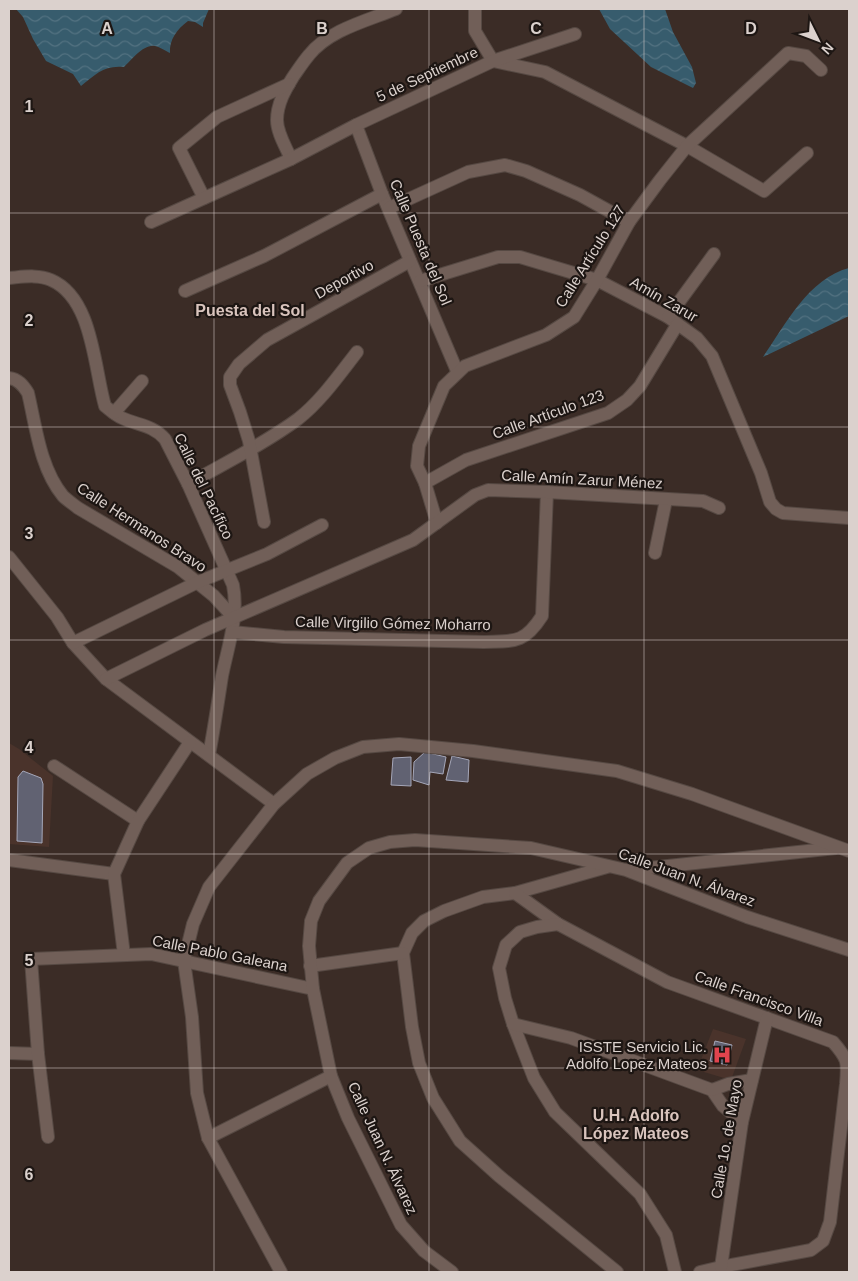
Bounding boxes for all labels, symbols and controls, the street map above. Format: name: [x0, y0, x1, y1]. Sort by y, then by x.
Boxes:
north arrow: [793, 15, 843, 65]
text: A: [101, 20, 113, 37]
text: B: [316, 20, 328, 37]
text: C: [530, 20, 542, 37]
text: D: [745, 20, 757, 37]
text: N: [818, 40, 837, 58]
street label: 5 de Septiembre: [374, 43, 480, 105]
text: 1: [25, 98, 34, 115]
street label: Calle Puesta del Sol: [387, 177, 455, 307]
street label: Calle Artículo 127: [552, 202, 628, 310]
street label: Deportivo: [312, 256, 376, 302]
street label: Amín Zarur: [627, 273, 701, 325]
district label: Puesta del Sol: [195, 302, 305, 319]
text: 2: [25, 312, 34, 329]
street label: Calle Artículo 123: [490, 386, 606, 442]
street label: Calle del Pacífico: [171, 430, 237, 542]
street label: Calle Amín Zarur Ménez: [501, 466, 663, 492]
street label: Calle Hermanos Bravo: [74, 479, 210, 575]
text: 3: [25, 525, 34, 542]
street label: Calle Virgilio Gómez Moharro: [295, 613, 491, 633]
text: 4: [25, 739, 34, 756]
street label: Calle Juan N. Álvarez: [616, 844, 758, 910]
street label: Calle Pablo Galeana: [151, 932, 290, 975]
text: 5: [25, 952, 34, 969]
street label: Calle Francisco Villa: [692, 967, 826, 1029]
place label: ISSTE Servicio Lic. Adolfo Lopez Mateos: [566, 1038, 707, 1072]
hospital icon: ISSTE Servicio Lic. Adolfo Lopez Mateos: [711, 1044, 733, 1066]
street label: Calle 1o. de Mayo: [707, 1078, 745, 1200]
street label: Calle Juan N. Álvarez: [345, 1079, 421, 1217]
district label: U.H. Adolfo López Mateos: [583, 1107, 689, 1142]
text: 6: [25, 1166, 34, 1183]

